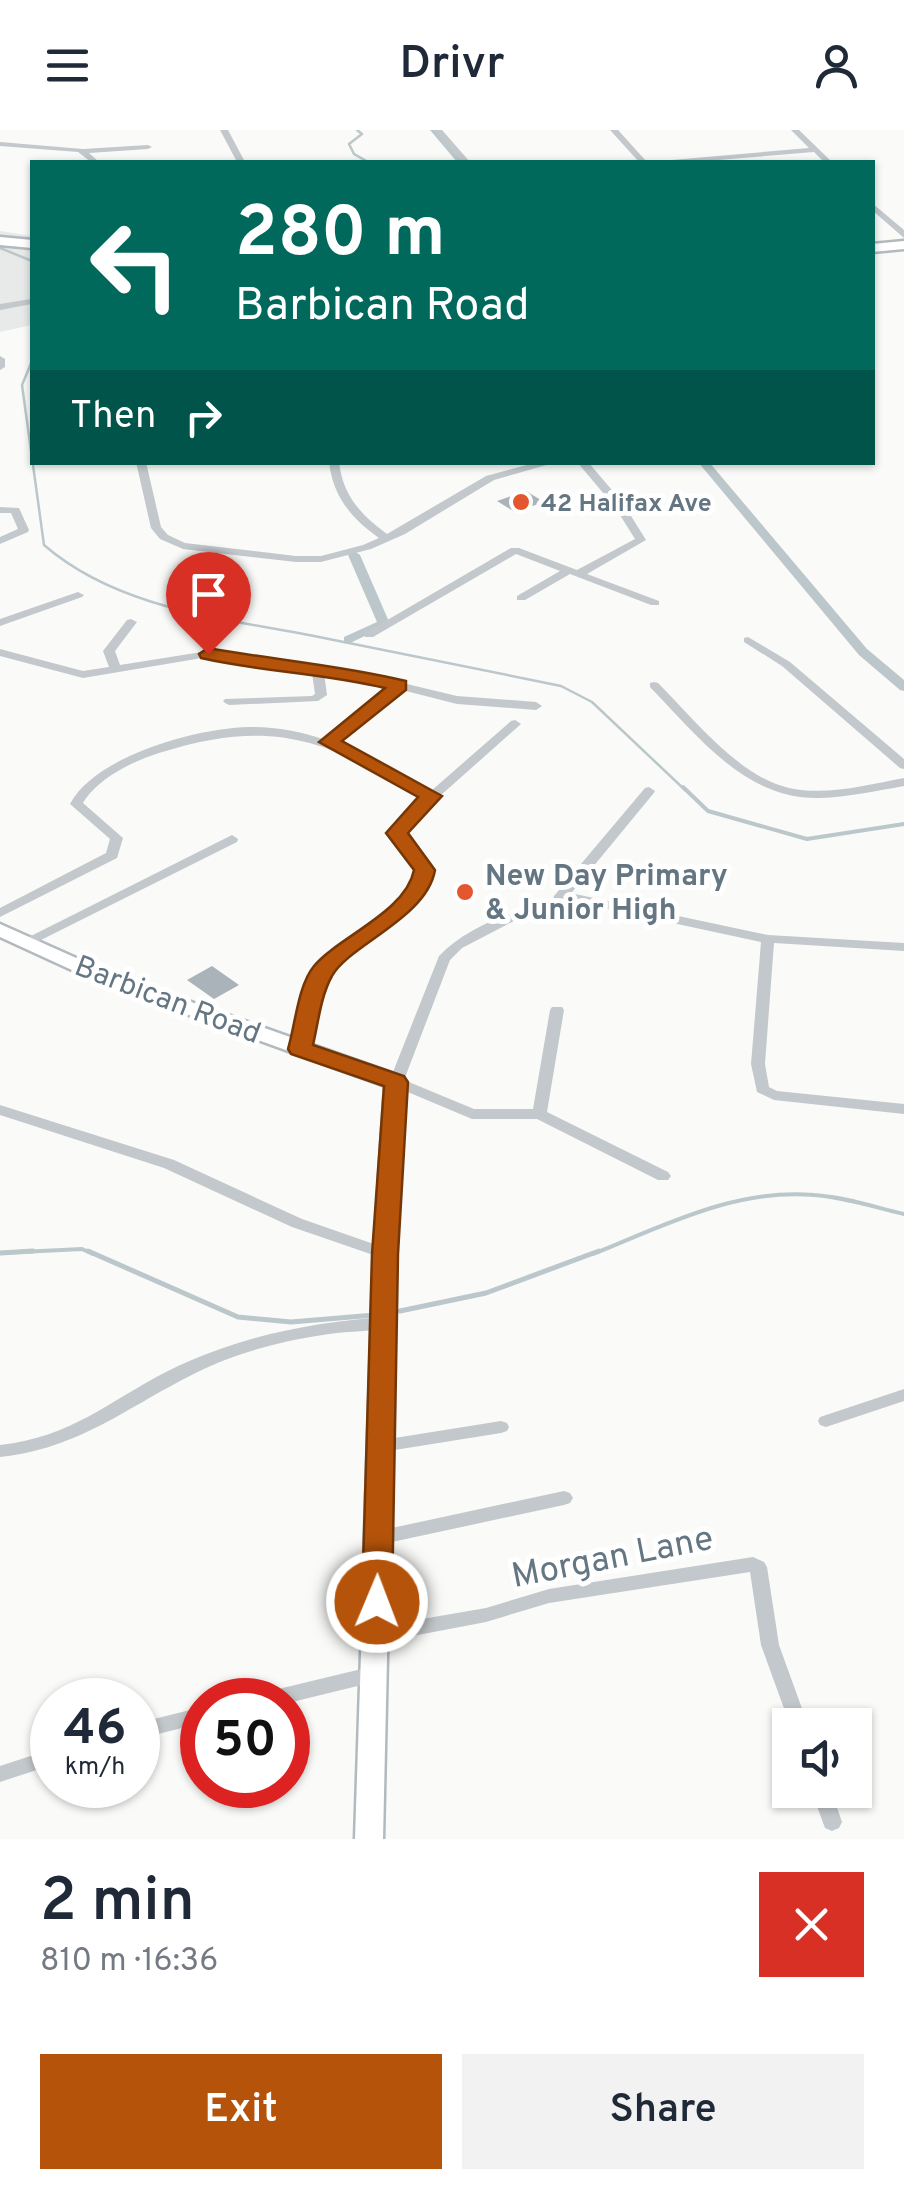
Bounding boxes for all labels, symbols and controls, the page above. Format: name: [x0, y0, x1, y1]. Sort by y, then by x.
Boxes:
text: Drivr: [399, 37, 505, 94]
icon: menu: [40, 38, 95, 93]
icon: person: [809, 38, 864, 93]
text: 280 m: [235, 192, 446, 281]
icon: left: [70, 200, 200, 330]
text: Barbican Road: [235, 279, 530, 336]
icon: right: [176, 390, 231, 445]
text: Then: [70, 393, 156, 442]
place label: 42 Halifax Ave: [541, 489, 712, 521]
marker: 42 Halifax Ave: [510, 491, 532, 513]
pin: [166, 552, 251, 655]
icon: arrive: [181, 567, 236, 622]
place label: New Day Primary & Junior High: [485, 859, 728, 930]
marker: New Day Primary & Junior High: [454, 881, 476, 903]
street label: Barbican Road: [69, 949, 265, 1054]
street label: Morgan Lane: [508, 1518, 717, 1600]
position arrow: [325, 1550, 429, 1654]
speed limit sign: 50: [180, 1678, 310, 1808]
text: 46: [64, 1699, 126, 1762]
map controls: [772, 1708, 872, 1808]
button: sound: [772, 1708, 872, 1808]
text: km/h: [65, 1752, 125, 1784]
text: 2 min: [40, 1866, 195, 1942]
button: close: [759, 1872, 864, 1977]
text: 810 m · 16:36: [40, 1942, 218, 1982]
button: Exit: [40, 2054, 442, 2169]
button: Share: [462, 2054, 864, 2169]

